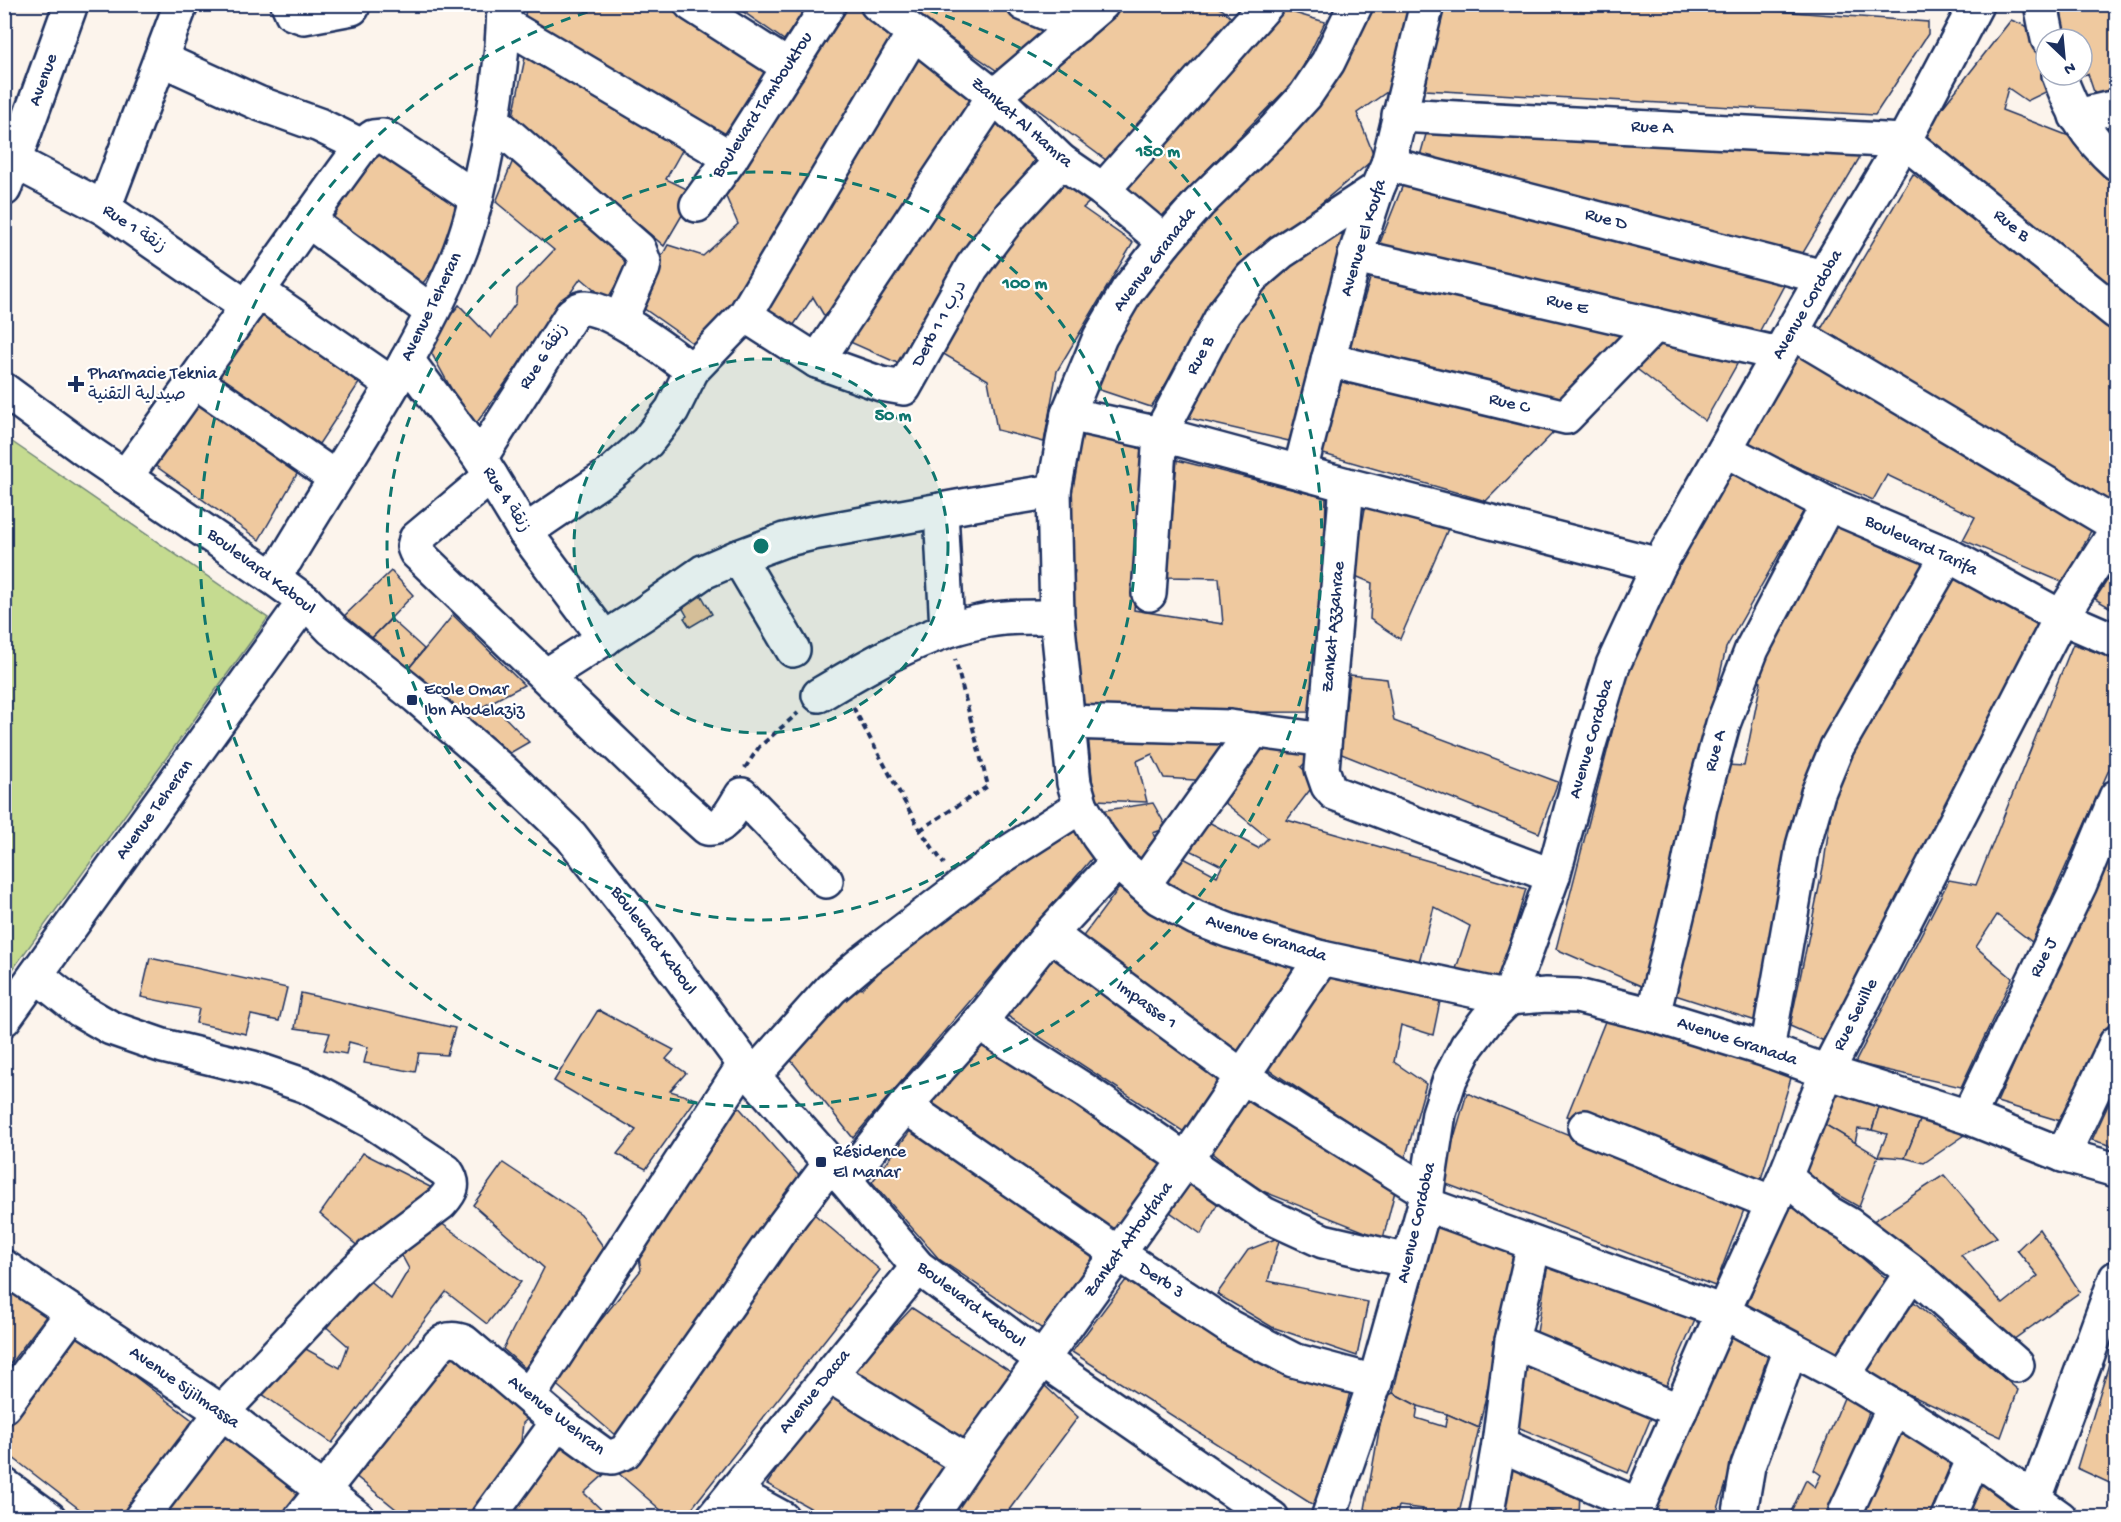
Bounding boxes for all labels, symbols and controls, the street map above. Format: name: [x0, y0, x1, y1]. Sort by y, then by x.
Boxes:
north arrow: [2034, 27, 2094, 87]
street label: Boulevard Tambouktou: [707, 28, 818, 183]
street label: Avenue: [25, 50, 63, 109]
text: N: [2060, 57, 2078, 78]
street label: Zankat Al Hamra: [966, 73, 1077, 174]
street label: Rue A: [1630, 116, 1675, 140]
text: 150 m: [1135, 142, 1180, 163]
street label: Avenue El Koufa: [1336, 176, 1392, 299]
street label: Rue 1 زنقة: [98, 200, 170, 258]
street label: Avenue Granada: [1109, 203, 1202, 316]
street label: Rue D: [1582, 204, 1630, 236]
street label: Rue B: [1989, 205, 2034, 247]
street label: Avenue Cordoba: [1768, 246, 1848, 364]
street label: Avenue Teheran: [397, 249, 468, 365]
text: 100 m: [1002, 274, 1048, 295]
street label: Derb 1 درب 1: [907, 277, 972, 372]
street label: Rue E: [1544, 290, 1591, 320]
street label: Rue 6 زنقة: [515, 320, 573, 394]
street label: Rue B: [1182, 332, 1220, 379]
place label: Pharmacie Teknia صيدلية التقنية: [87, 364, 218, 406]
marker: Pharmacie Teknia صيدلية التقنية: [69, 377, 83, 391]
street label: Rue C: [1486, 389, 1533, 419]
text: 50 m: [875, 406, 912, 427]
street label: Rue 4 زنقة: [478, 463, 534, 537]
street label: Boulevard Tarifa: [1860, 510, 1982, 582]
street label: Boulevard Kaboul: [202, 524, 319, 620]
centre of rings: [751, 536, 771, 556]
street label: Zankat Azzahrae: [1318, 560, 1350, 693]
street label: Avenue Cordoba: [1565, 676, 1619, 801]
place label: Ecole Omar Ibn Abdelaziz: [424, 680, 525, 722]
marker: Ecole Omar Ibn Abdelaziz: [405, 693, 419, 707]
street label: Rue A: [1700, 727, 1732, 774]
street label: Avenue Teheran: [112, 756, 199, 864]
street label: Boulevard Kaboul: [605, 882, 701, 999]
street label: Avenue Granada: [1203, 911, 1330, 968]
street label: Rue J: [2026, 934, 2063, 981]
street label: Rue Seville: [1829, 975, 1883, 1055]
street label: Impasse 1: [1112, 976, 1180, 1034]
street label: Avenue Granada: [1674, 1013, 1801, 1072]
place label: Résidence El Manar: [833, 1142, 907, 1184]
marker: Résidence El Manar: [814, 1155, 828, 1169]
street label: Avenue Cordoba: [1393, 1160, 1441, 1285]
street label: Zankat Attoufaha: [1080, 1177, 1179, 1302]
street label: Boulevard Kaboul: [912, 1257, 1029, 1353]
street label: Derb 3: [1133, 1258, 1188, 1304]
street label: Avenue Sijilmassa: [125, 1342, 244, 1434]
street label: Avenue Dacca: [775, 1345, 856, 1438]
street label: Avenue Wehran: [503, 1372, 609, 1461]

